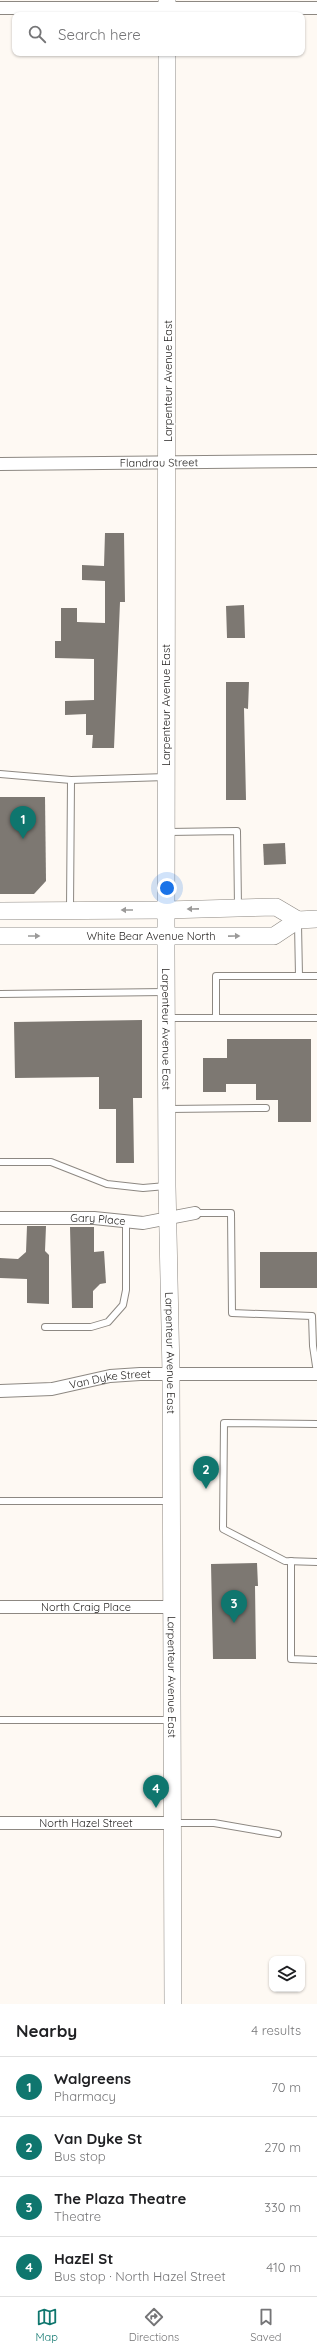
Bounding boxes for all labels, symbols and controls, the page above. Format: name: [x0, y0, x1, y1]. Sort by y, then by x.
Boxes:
search box: [12, 12, 305, 56]
icon: search: [26, 23, 48, 45]
text: Search here: [58, 25, 141, 44]
street label: Larpenteur Avenue East: [161, 320, 175, 442]
street label: Flandrau Street: [120, 455, 199, 470]
street label: Larpenteur Avenue East: [159, 644, 173, 766]
pin: 1: [10, 806, 36, 839]
your location: [157, 878, 177, 898]
one-way arrow: [186, 906, 199, 912]
one-way arrow: [120, 907, 133, 913]
street label: White Bear Avenue North: [86, 929, 216, 943]
one-way arrow: [28, 933, 41, 939]
one-way arrow: [228, 933, 241, 939]
street label: Larpenteur Avenue East: [159, 968, 174, 1090]
street label: Gary Place: [70, 1211, 126, 1228]
street label: Larpenteur Avenue East: [162, 1292, 178, 1414]
street label: Van Dyke Street: [68, 1367, 151, 1392]
pin: 2: [193, 1456, 219, 1489]
pin: 3: [221, 1590, 247, 1623]
street label: North Craig Place: [41, 1600, 131, 1614]
street label: Larpenteur Avenue East: [165, 1616, 179, 1738]
pin: 4: [143, 1775, 169, 1808]
street label: North Hazel Street: [39, 1816, 133, 1830]
map controls: [269, 1956, 305, 1992]
button: layers: [269, 1956, 305, 1992]
text: Nearby: [16, 2020, 77, 2041]
text: 4 results: [251, 2022, 301, 2038]
text: Walgreens: [54, 2069, 131, 2088]
text: 1: [26, 2079, 32, 2095]
text: 70 m: [271, 2079, 301, 2095]
text: Pharmacy: [54, 2088, 116, 2104]
text: Van Dyke St: [54, 2129, 142, 2148]
text: 2: [25, 2139, 33, 2155]
text: 270 m: [264, 2139, 301, 2155]
text: Bus stop: [54, 2148, 106, 2164]
text: The Plaza Theatre: [54, 2189, 186, 2208]
text: 3: [26, 2199, 32, 2215]
text: 330 m: [264, 2199, 301, 2215]
text: Theatre: [54, 2208, 101, 2224]
text: HazEl St: [54, 2249, 113, 2268]
text: 4: [25, 2259, 33, 2275]
text: 410 m: [266, 2259, 301, 2275]
text: Bus stop · North Hazel Street: [54, 2268, 226, 2284]
tab: Map: [35, 2306, 58, 2344]
tab: Directions: [129, 2306, 179, 2344]
tab: Saved: [250, 2306, 282, 2344]

